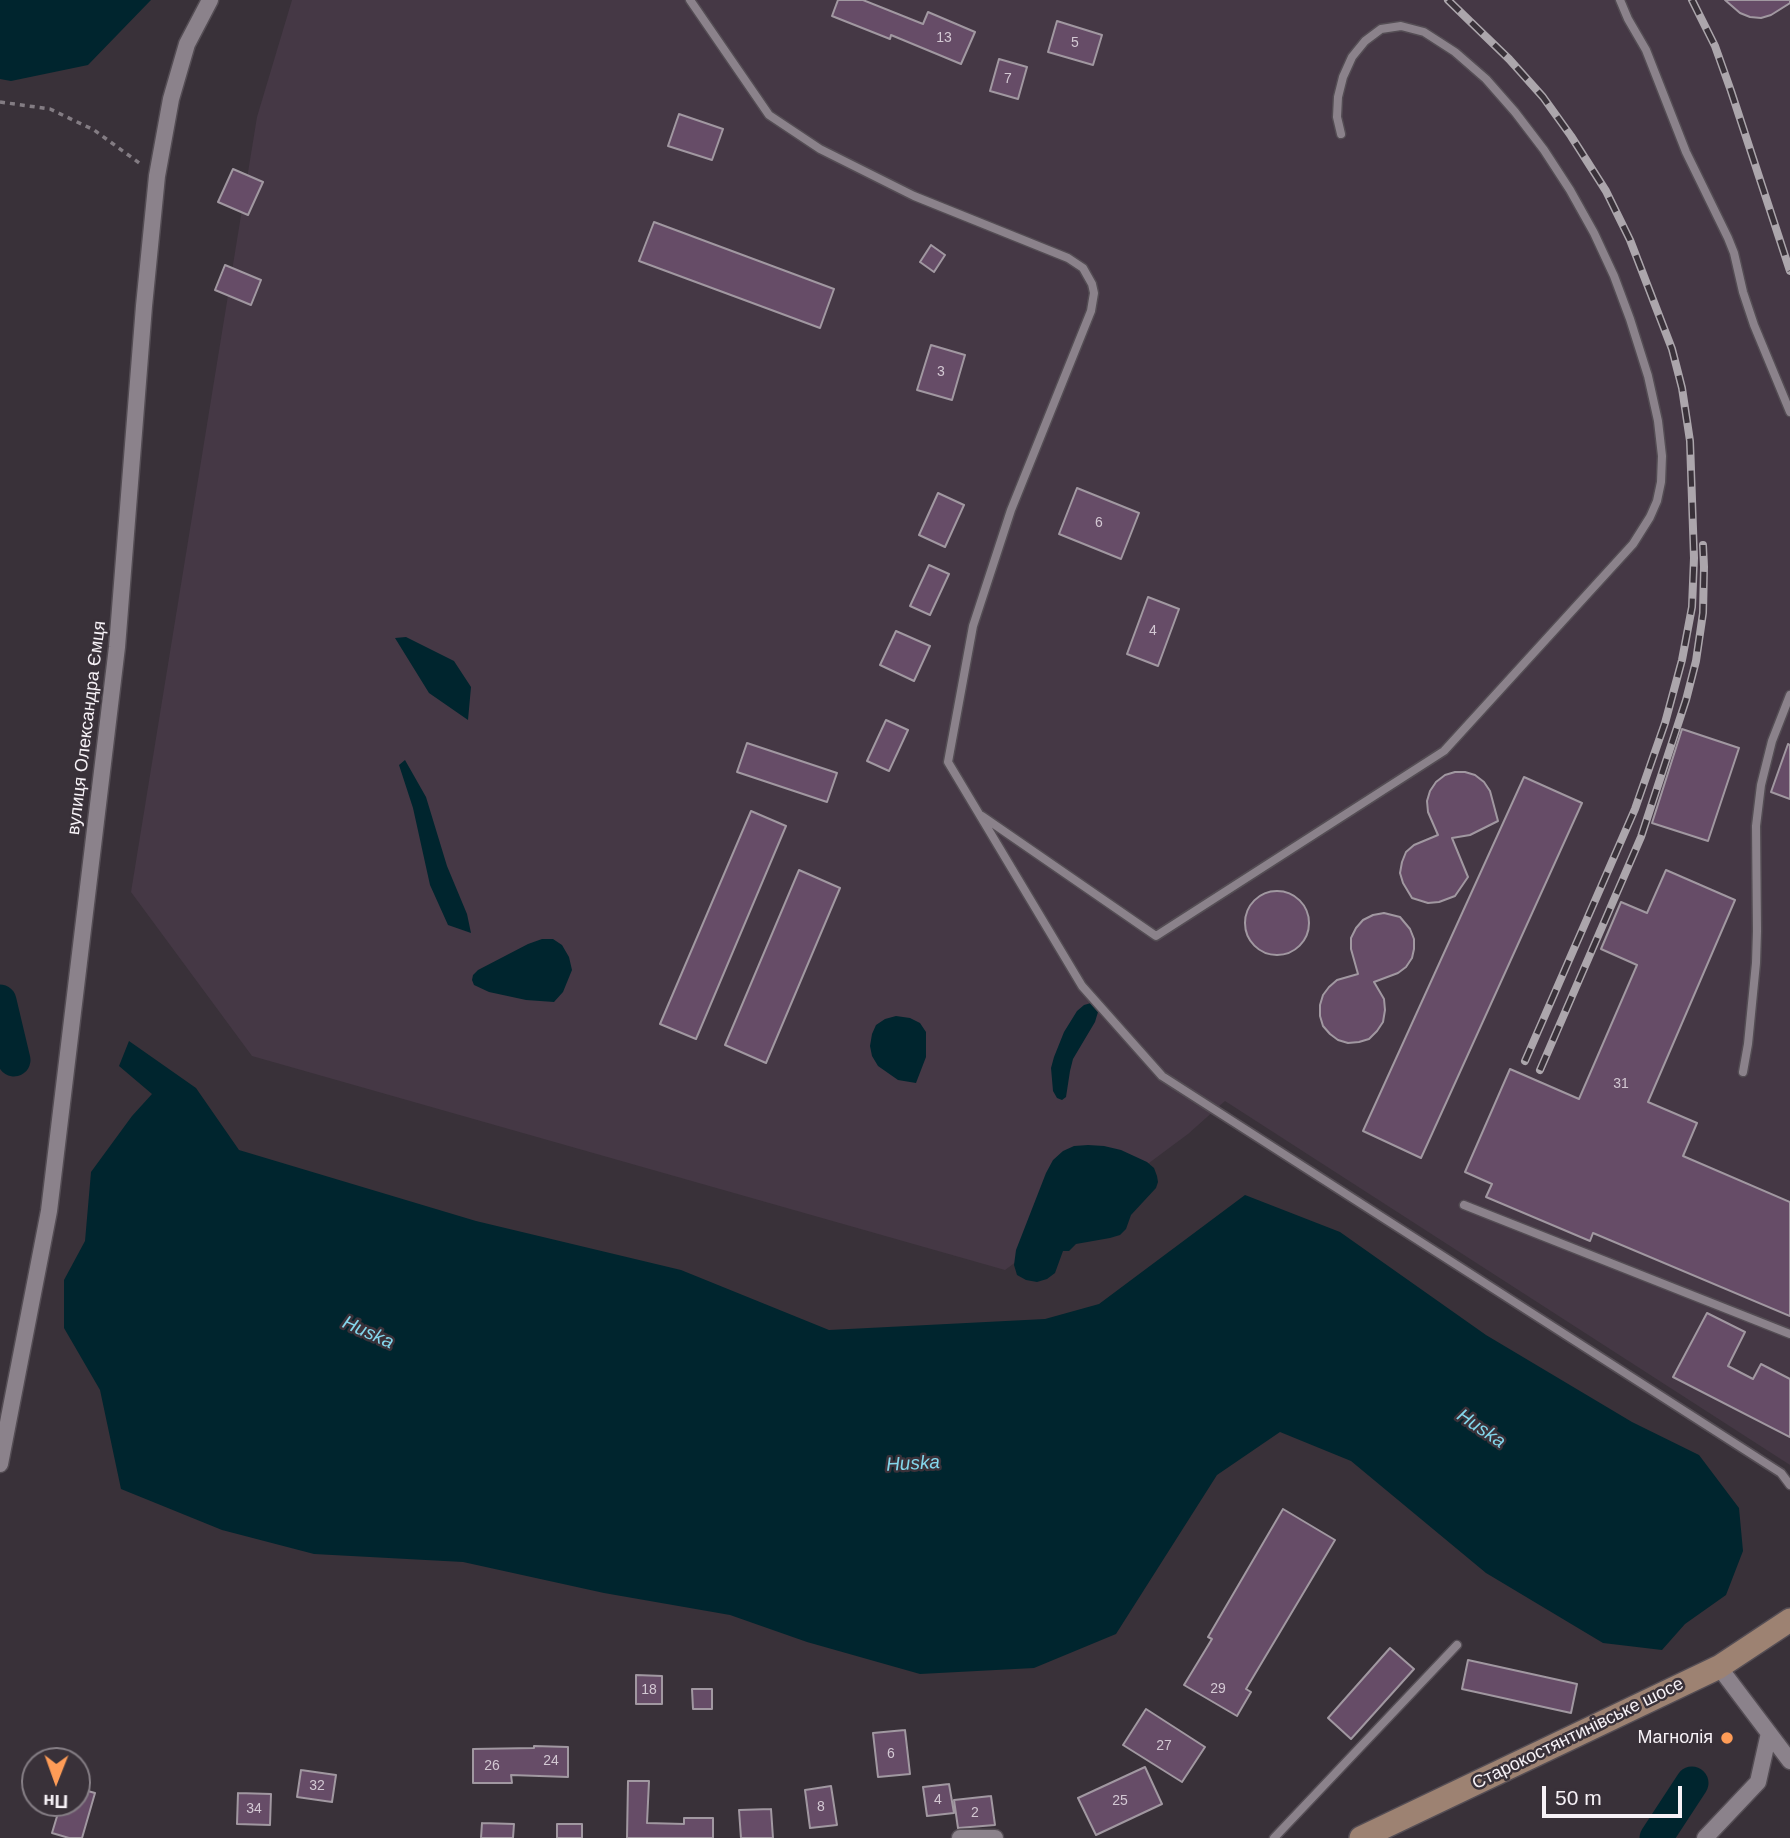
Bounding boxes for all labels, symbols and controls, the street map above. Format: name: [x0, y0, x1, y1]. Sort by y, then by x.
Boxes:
house number: 13: [936, 30, 952, 46]
house number: 5: [1071, 35, 1079, 51]
house number: 7: [1004, 71, 1012, 87]
house number: 3: [937, 364, 945, 380]
house number: 6: [1095, 515, 1103, 531]
street label: вулиця Олександра Ємця: [63, 620, 111, 836]
house number: 4: [1149, 623, 1157, 639]
house number: 31: [1613, 1076, 1629, 1092]
water label: Huska: [339, 1312, 397, 1354]
water label: Huska: [1452, 1404, 1510, 1454]
water label: Huska: [886, 1451, 940, 1477]
street label: Старокостянтинівське шосе: [1469, 1673, 1687, 1795]
house number: 29: [1210, 1681, 1226, 1697]
house number: 18: [641, 1682, 657, 1698]
place label: Магнолія: [1637, 1727, 1713, 1749]
marker: Магнолія: [1719, 1730, 1735, 1746]
house number: 27: [1156, 1738, 1172, 1754]
house number: 6: [887, 1746, 895, 1762]
north arrow: [21, 1747, 91, 1817]
house number: 24: [543, 1753, 559, 1769]
house number: 26: [484, 1758, 500, 1774]
scale bar: [1545, 1772, 1685, 1816]
house number: 32: [309, 1778, 325, 1794]
text: 50 m: [1555, 1786, 1602, 1809]
text: Пн: [43, 1791, 68, 1812]
house number: 4: [934, 1792, 942, 1808]
house number: 25: [1112, 1793, 1128, 1809]
house number: 8: [817, 1799, 825, 1815]
house number: 34: [246, 1801, 262, 1817]
house number: 2: [971, 1805, 979, 1821]

